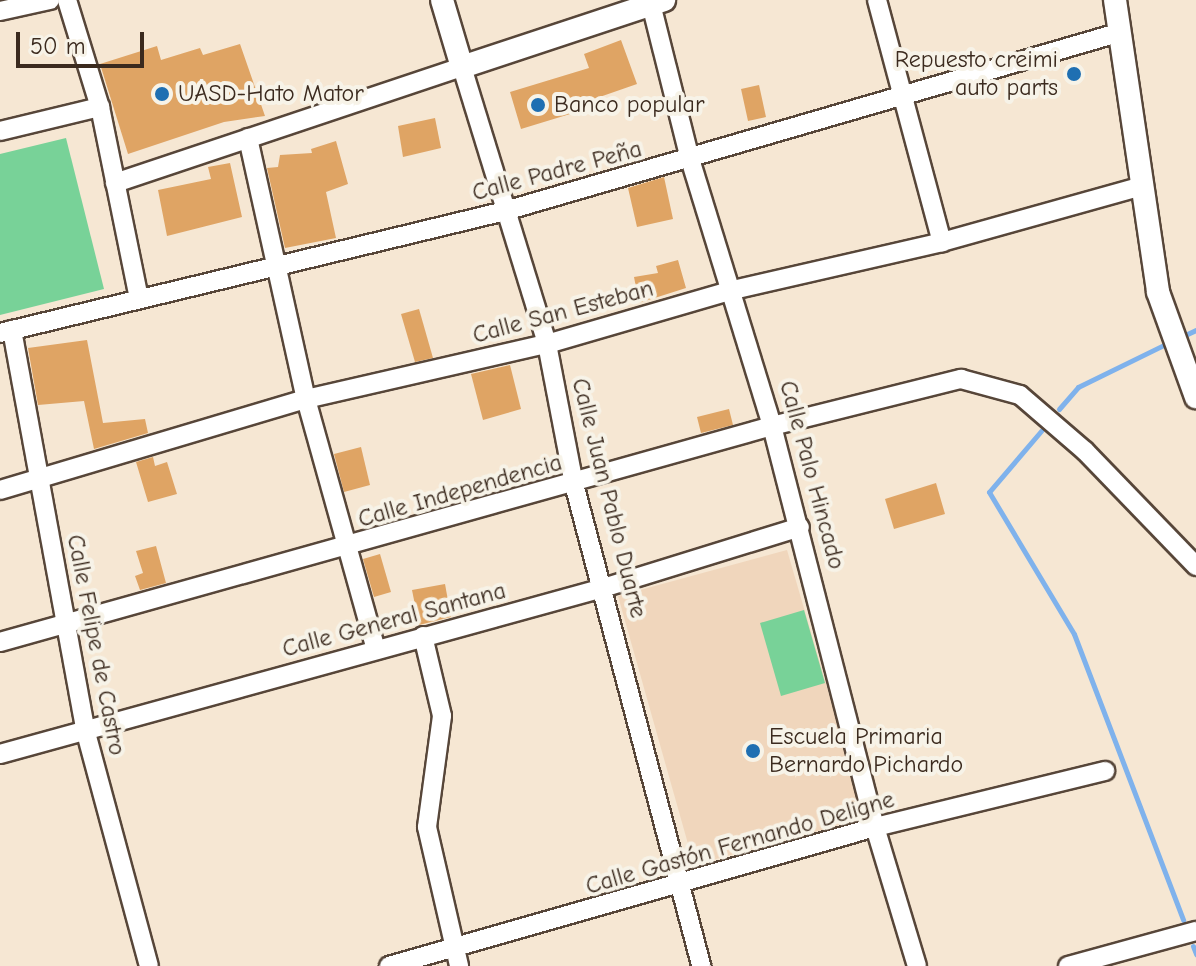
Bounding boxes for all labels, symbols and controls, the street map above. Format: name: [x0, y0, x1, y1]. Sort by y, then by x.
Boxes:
scale bar: [20, 16, 148, 66]
text: 50 m: [30, 32, 86, 60]
place label: Repuesto creimi auto parts: [895, 46, 1058, 102]
marker: Repuesto creimi auto parts: [1065, 65, 1083, 83]
place label: UASD-Hato Mator: [178, 80, 364, 108]
marker: UASD-Hato Mator: [153, 85, 171, 103]
place label: Banco popular: [554, 91, 704, 119]
marker: Banco popular: [529, 96, 547, 114]
street label: Calle Padre Peña: [469, 135, 645, 207]
street label: Calle San Esteban: [470, 274, 656, 350]
street label: Calle Juan Pablo Duarte: [565, 375, 653, 621]
street label: Calle Palo Hincado: [773, 378, 851, 572]
street label: Calle Independencia: [355, 448, 565, 534]
street label: Calle Felipe de Castro: [60, 532, 132, 758]
street label: Calle General Santana: [279, 576, 509, 664]
place label: Escuela Primaria Bernardo Pichardo: [769, 723, 963, 779]
marker: Escuela Primaria Bernardo Pichardo: [744, 742, 762, 760]
street label: Calle Gastón Fernando Deligne: [582, 785, 898, 901]

